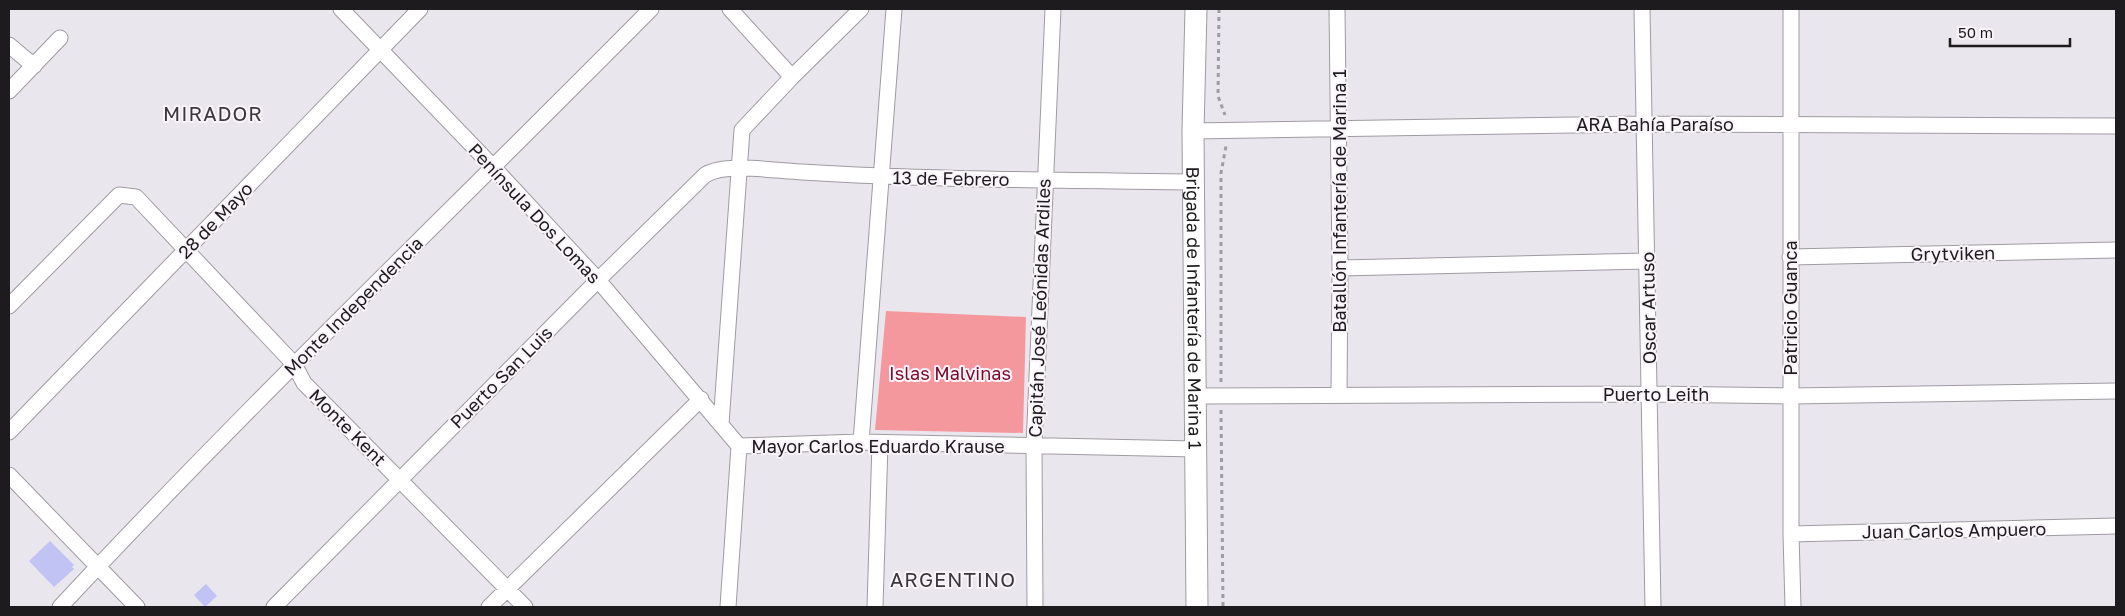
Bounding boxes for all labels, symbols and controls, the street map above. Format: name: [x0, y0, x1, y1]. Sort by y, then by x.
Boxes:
scale bar: [1950, 15, 2070, 47]
text: 50 m: [1958, 23, 1993, 41]
street label: Batallón Infantería de Marina 1: [1328, 69, 1350, 333]
district label: MIRADOR: [163, 101, 263, 125]
street label: ARA Bahía Paraíso: [1576, 113, 1734, 135]
street label: Península Dos Lomas: [464, 138, 606, 288]
street label: 13 de Febrero: [892, 166, 1010, 190]
street label: Brigada de Infantería de Marina 1: [1182, 166, 1207, 450]
street label: 28 de Mayo: [173, 177, 257, 263]
street label: Capitán José Leónidas Ardiles: [1023, 178, 1055, 438]
street label: Monte Independencia: [279, 232, 427, 380]
street label: Patricio Guanca: [1779, 240, 1801, 376]
street label: Grytviken: [1910, 241, 1996, 265]
street label: Oscar Artuso: [1636, 252, 1660, 364]
street label: Puerto San Luis: [445, 321, 557, 433]
park label: Islas Malvinas: [889, 362, 1011, 384]
street label: Puerto Leith: [1603, 383, 1709, 405]
street label: Monte Kent: [305, 384, 391, 470]
street label: Mayor Carlos Eduardo Krause: [751, 435, 1005, 457]
street label: Juan Carlos Ampuero: [1862, 517, 2046, 543]
district label: ARGENTINO: [890, 567, 1016, 591]

